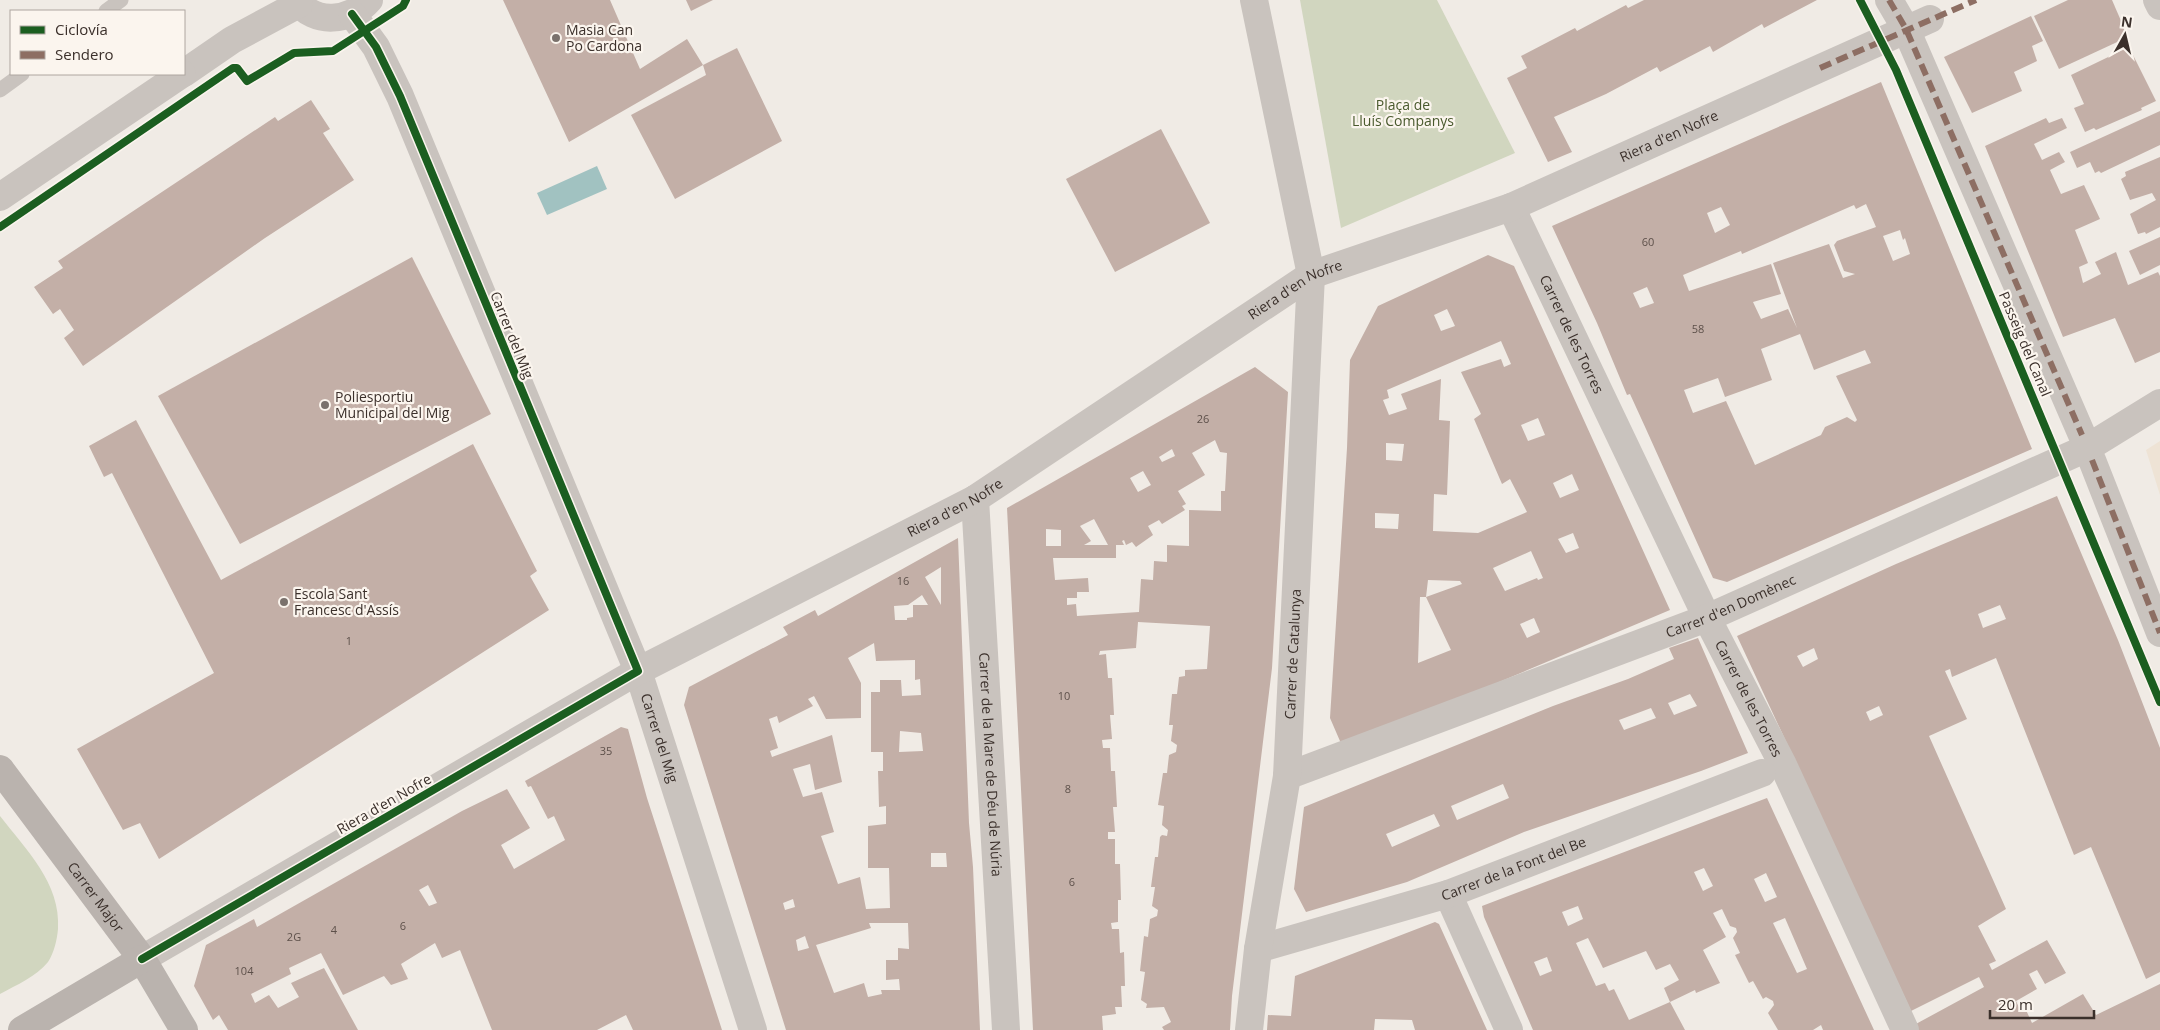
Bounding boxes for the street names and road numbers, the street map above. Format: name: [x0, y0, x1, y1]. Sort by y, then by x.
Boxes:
street label: Riera d'en Nofre: [1616, 105, 1721, 166]
street label: Riera d'en Nofre: [1244, 255, 1345, 323]
street label: Carrer de les Torres: [1536, 272, 1609, 397]
street label: Carrer del Mig: [486, 288, 539, 382]
street label: Passeig del Canal: [1995, 288, 2056, 399]
street label: Riera d'en Nofre: [904, 473, 1006, 541]
street label: Carrer d'en Domènec: [1663, 570, 1799, 642]
street label: Carrer de Catalunya: [1280, 588, 1305, 720]
street label: Carrer de les Torres: [1711, 637, 1787, 760]
street label: Carrer de la Mare de Déu de Núria: [975, 652, 1007, 877]
street label: Carrer del Mig: [637, 691, 683, 785]
street label: Riera d'en Nofre: [333, 769, 435, 838]
street label: Carrer de la Font del Be: [1439, 832, 1589, 905]
street label: Carrer Major: [64, 858, 129, 936]

